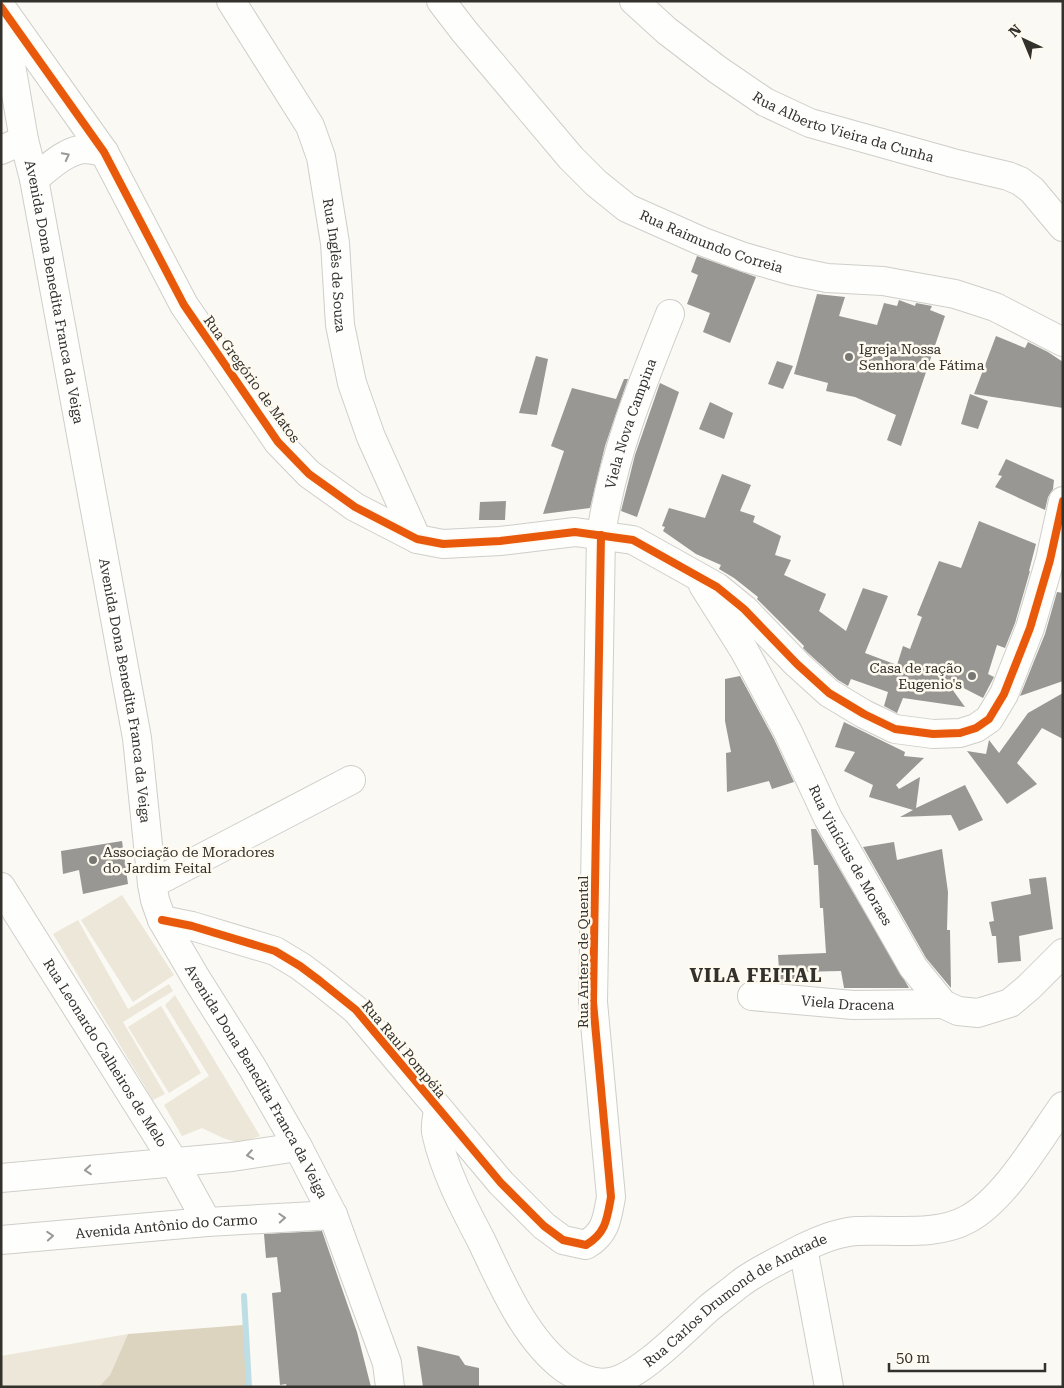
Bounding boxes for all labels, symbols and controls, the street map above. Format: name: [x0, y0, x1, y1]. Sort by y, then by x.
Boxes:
north arrow: [999, 15, 1049, 65]
text: N: [1006, 21, 1025, 40]
street label: Rua Alberto Vieira da Cunha: [750, 88, 936, 165]
one-way arrow: [61, 152, 70, 162]
street label: Avenida Dona Benedita Franca da Veiga: [21, 158, 87, 426]
street label: Rua Inglês de Souza: [320, 197, 349, 334]
street label: Rua Raimundo Correia: [637, 207, 785, 276]
street label: Rua Gregório de Matos: [200, 312, 304, 446]
place label: Igreja Nossa Senhora de Fátima: [859, 341, 985, 373]
marker: Igreja Nossa Senhora de Fátima: [843, 351, 855, 363]
street label: Viela Nova Campina: [602, 356, 660, 491]
street label: Avenida Dona Benedita Franca da Veiga: [96, 557, 154, 824]
place label: Casa de ração Eugenio's: [870, 660, 962, 692]
marker: Casa de ração Eugenio's: [966, 670, 978, 682]
street label: Rua Vinícius de Moraes: [806, 782, 896, 928]
place label: Associação de Moradores do Jardim Feital: [103, 844, 275, 876]
marker: Associação de Moradores do Jardim Feital: [87, 854, 99, 866]
street label: Rua Antero de Quental: [575, 875, 591, 1028]
street label: Rua Leonardo Calheiros de Melo: [40, 956, 171, 1150]
street label: Avenida Dona Benedita Franca da Veiga: [182, 962, 331, 1201]
district label: VILA FEITAL: [689, 964, 823, 987]
street label: Viela Dracena: [800, 992, 895, 1013]
street label: Rua Raul Pompéia: [359, 997, 450, 1101]
one-way arrow: [246, 1149, 254, 1159]
one-way arrow: [84, 1165, 92, 1176]
street label: Avenida Antônio do Carmo: [75, 1211, 258, 1241]
one-way arrow: [278, 1212, 286, 1223]
street label: Rua Carlos Drumond de Andrade: [641, 1230, 829, 1370]
one-way arrow: [46, 1231, 54, 1242]
scale bar: [889, 1340, 1045, 1372]
text: 50 m: [896, 1349, 931, 1367]

